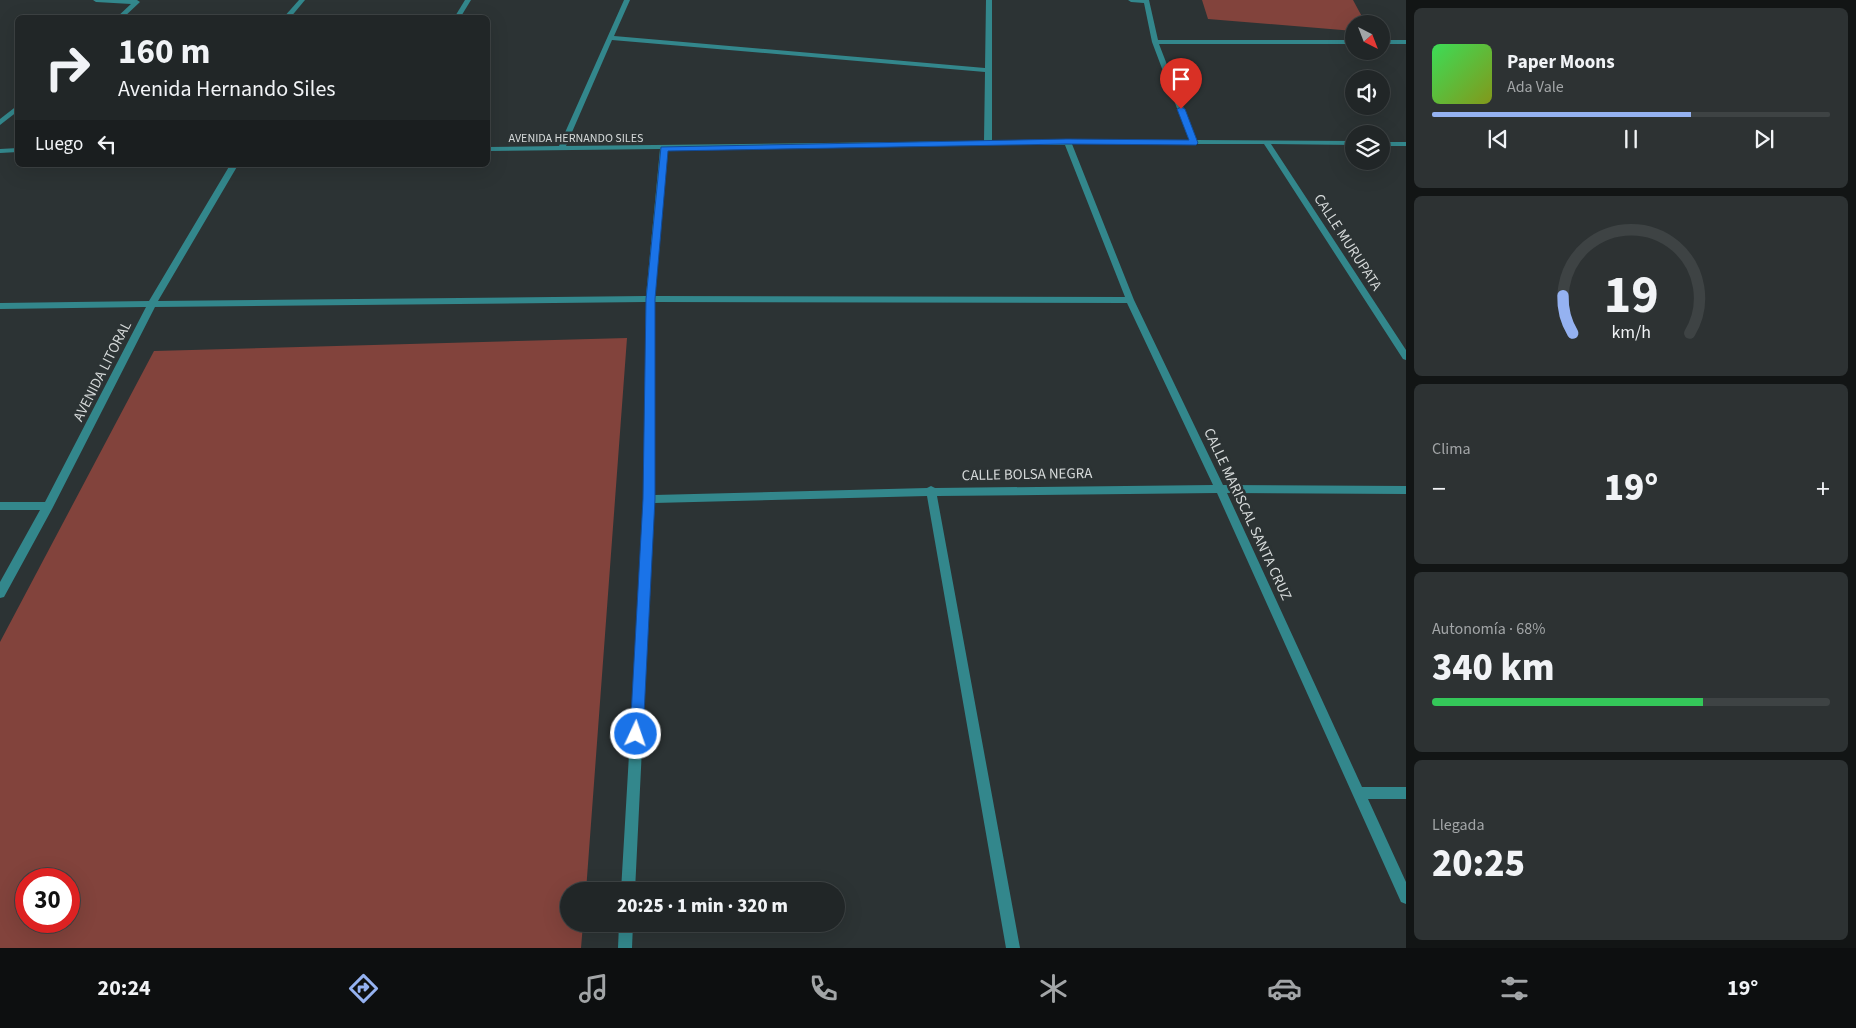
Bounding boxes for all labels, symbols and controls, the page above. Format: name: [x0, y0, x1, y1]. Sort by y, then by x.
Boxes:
north arrow: [1345, 15, 1390, 60]
map controls: [1345, 15, 1390, 170]
text: 160 m: [118, 27, 210, 77]
icon: right: [35, 35, 100, 100]
text: Paper Moons: [1507, 49, 1615, 76]
pin: [1160, 58, 1202, 109]
icon: arrive: [1167, 65, 1195, 93]
button: sound: [1345, 70, 1390, 115]
text: Avenida Hernando Siles: [118, 73, 336, 105]
text: Ada Vale: [1507, 76, 1564, 98]
button: layers: [1345, 125, 1390, 170]
icon: previous: [1484, 125, 1512, 153]
icon: pause: [1617, 125, 1645, 153]
icon: next: [1750, 125, 1778, 153]
icon: left: [93, 130, 121, 158]
street label: AVENIDA HERNANDO SILES: [509, 130, 643, 147]
text: Luego: [35, 131, 83, 158]
street label: CALLE MURUPATA: [1308, 190, 1387, 296]
text: 19: [1604, 259, 1658, 333]
street label: AVENIDA LITORAL: [68, 317, 137, 425]
text: km/h: [1611, 320, 1651, 345]
street label: CALLE MARISCAL SANTA CRUZ: [1198, 425, 1297, 604]
text: Clima: [1432, 438, 1470, 460]
text: 19°: [1604, 461, 1658, 515]
street label: CALLE BOLSA NEGRA: [962, 463, 1093, 486]
text: −: [1432, 469, 1446, 509]
text: +: [1816, 469, 1830, 509]
text: Autonomía · 68%: [1432, 618, 1545, 640]
text: 340 km: [1432, 641, 1554, 695]
position arrow: [609, 707, 661, 759]
text: Llegada: [1432, 814, 1484, 836]
text: 20:25: [1432, 837, 1525, 891]
speed limit sign: 30: [15, 868, 80, 933]
text: 20:25 · 1 min · 320 m: [617, 893, 788, 920]
icon: directions: [346, 971, 381, 1006]
icon: music: [576, 971, 611, 1006]
icon: phone: [806, 971, 841, 1006]
icon: climate: [1036, 971, 1071, 1006]
icon: car: [1267, 971, 1302, 1006]
icon: filters: [1497, 971, 1532, 1006]
text: 20:24: [98, 972, 151, 1004]
text: 19°: [1727, 972, 1758, 1004]

